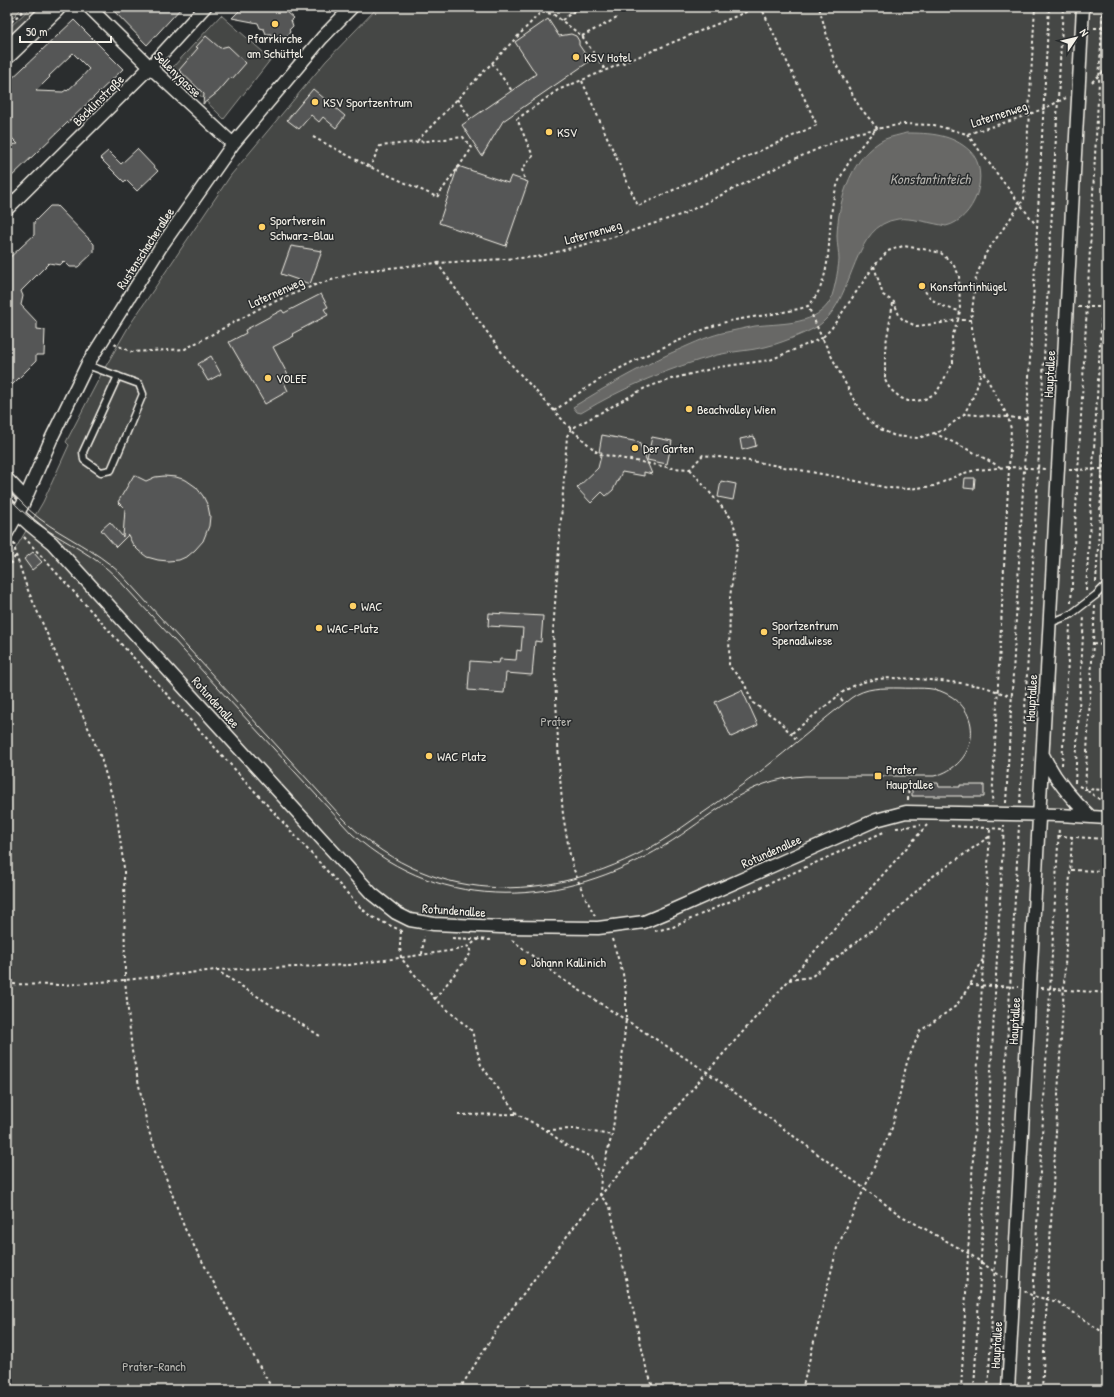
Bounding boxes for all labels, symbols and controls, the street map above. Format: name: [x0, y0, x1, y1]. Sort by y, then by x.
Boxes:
scale bar: [20, 18, 111, 44]
north arrow: [1056, 18, 1096, 58]
marker: Pfarrkirche am Schüttel: [270, 19, 280, 29]
text: 50 m: [26, 23, 47, 40]
text: N: [1077, 26, 1092, 39]
place label: Pfarrkirche am Schüttel: [247, 29, 304, 62]
street label: Sellenygasse: [150, 47, 206, 101]
place label: KSV Hotel: [584, 48, 632, 66]
marker: KSV Hotel: [571, 52, 581, 62]
street label: Böcklinstraße: [68, 70, 128, 130]
place label: KSV Sportzentrum: [323, 93, 413, 111]
street label: Laternenweg: [968, 96, 1030, 132]
marker: KSV Sportzentrum: [310, 97, 320, 107]
place label: KSV: [557, 123, 578, 141]
marker: KSV: [544, 127, 554, 137]
water label: Konstantinteich: [890, 169, 971, 188]
street label: Rustenschacherallee: [112, 204, 178, 292]
place label: Sportverein Schwarz-Blau: [270, 211, 334, 244]
street label: Laternenweg: [562, 215, 624, 249]
marker: Sportverein Schwarz-Blau: [257, 222, 267, 232]
street label: Laternenweg: [246, 272, 307, 312]
place label: Konstantinhügel: [930, 277, 1007, 295]
marker: Konstantinhügel: [917, 281, 927, 291]
street label: Hauptallee: [1039, 350, 1059, 398]
place label: VOLEE: [276, 369, 307, 387]
marker: VOLEE: [263, 373, 273, 383]
place label: Beachvolley Wien: [697, 400, 776, 418]
marker: Beachvolley Wien: [684, 404, 694, 414]
place label: Der Garten: [643, 439, 694, 457]
marker: Der Garten: [630, 443, 640, 453]
place label: WAC: [361, 597, 382, 615]
marker: WAC: [348, 601, 358, 611]
place label: Sportzentrum Spenadlwiese: [772, 616, 839, 649]
place label: WAC-Platz: [327, 619, 379, 637]
marker: WAC-Platz: [314, 623, 324, 633]
marker: Sportzentrum Spenadlwiese: [759, 627, 769, 637]
street label: Rotundenallee: [188, 672, 244, 732]
street label: Hauptallee: [1021, 674, 1041, 722]
park label: Prater: [540, 712, 572, 730]
place label: WAC Platz: [437, 747, 487, 765]
marker: WAC Platz: [424, 751, 434, 761]
place label: Prater Hauptallee: [886, 760, 933, 793]
marker: Prater Hauptallee: [873, 771, 883, 781]
street label: Rotundenallee: [738, 830, 804, 872]
street label: Rotundenallee: [422, 899, 486, 921]
place label: Johann Kallinich: [531, 953, 607, 971]
marker: Johann Kallinich: [518, 957, 528, 967]
street label: Hauptallee: [1004, 997, 1024, 1045]
street label: Hauptallee: [986, 1321, 1006, 1369]
park label: Prater-Ranch: [122, 1357, 186, 1375]

